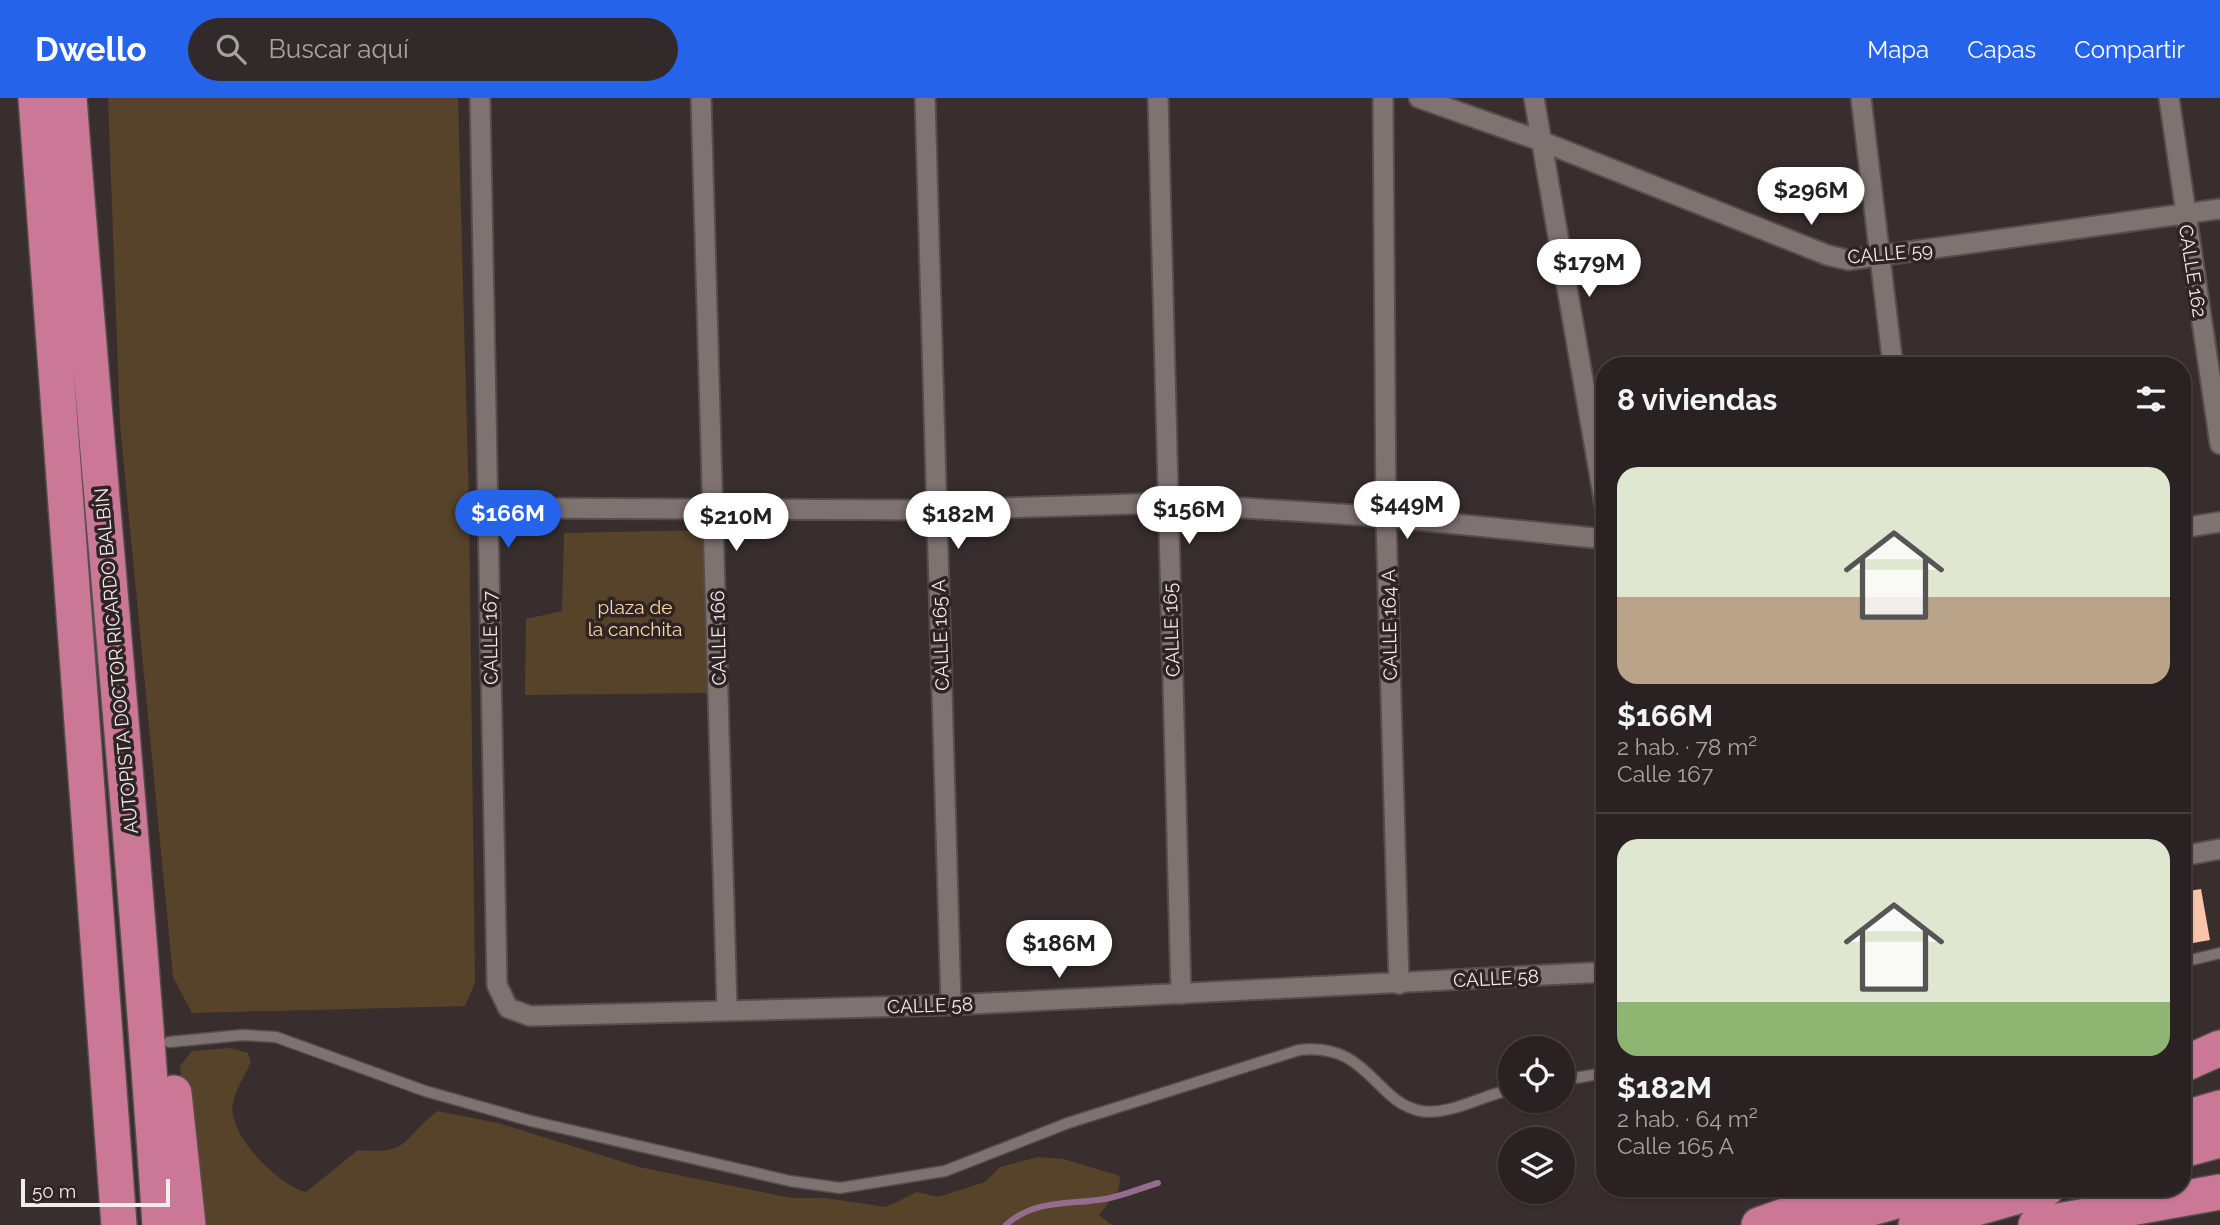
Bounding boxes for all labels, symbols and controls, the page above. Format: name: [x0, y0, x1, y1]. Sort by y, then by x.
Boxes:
search box: [188, 18, 678, 81]
text: Dwello: [35, 30, 146, 69]
icon: search: [212, 30, 250, 68]
text: Buscar aquí: [268, 34, 409, 64]
text: Mapa: [1867, 35, 1929, 64]
text: Capas: [1967, 35, 2036, 64]
text: Compartir: [2074, 35, 2185, 64]
pin: $296M: [1762, 167, 1860, 227]
text: $296M: [1774, 176, 1848, 203]
street label: CALLE 162: [2175, 223, 2211, 319]
street label: CALLE 59: [1846, 238, 1934, 268]
pin: $179M: [1540, 240, 1638, 299]
text: $179M: [1553, 248, 1625, 275]
icon: filters: [2132, 380, 2170, 418]
text: 8 viviendas: [1617, 382, 1777, 417]
pin: $449M: [1358, 482, 1456, 541]
pin: $156M: [1140, 486, 1238, 546]
street label: AUTOPISTA DOCTOR RICARDO BALBÍN: [90, 487, 142, 835]
pin: $166M: [459, 490, 557, 550]
text: $449M: [1370, 490, 1444, 517]
pin: $182M: [909, 491, 1007, 551]
pin: $210M: [687, 494, 785, 553]
text: $156M: [1153, 495, 1225, 522]
text: $166M: [471, 499, 545, 526]
text: $182M: [922, 500, 994, 527]
text: $210M: [700, 502, 772, 529]
icon: home: [1831, 512, 1957, 638]
street label: CALLE 164 A: [1377, 569, 1401, 681]
street label: CALLE 165 A: [927, 579, 953, 691]
street label: CALLE 165: [1158, 583, 1184, 677]
street label: CALLE 166: [706, 590, 730, 686]
street label: CALLE 167: [478, 591, 502, 685]
park label: plaza de la canchita: [588, 596, 682, 640]
text: $166M: [1617, 698, 1713, 733]
text: 2 hab. · 78 m²: [1617, 733, 1757, 760]
text: Calle 167: [1617, 760, 1713, 787]
icon: home: [1831, 884, 1957, 1010]
pin: $186M: [1010, 920, 1108, 980]
text: $186M: [1022, 929, 1096, 956]
street label: CALLE 58: [1453, 965, 1539, 991]
street label: CALLE 58: [887, 993, 973, 1017]
map controls: [1498, 1036, 1575, 1204]
button: locate: [1498, 1036, 1575, 1113]
text: $182M: [1617, 1070, 1712, 1105]
text: 2 hab. · 64 m²: [1617, 1105, 1758, 1132]
button: layers: [1498, 1127, 1575, 1204]
text: Calle 165 A: [1617, 1132, 1734, 1159]
scale bar: [21, 1176, 170, 1208]
text: 50 m: [32, 1180, 76, 1202]

